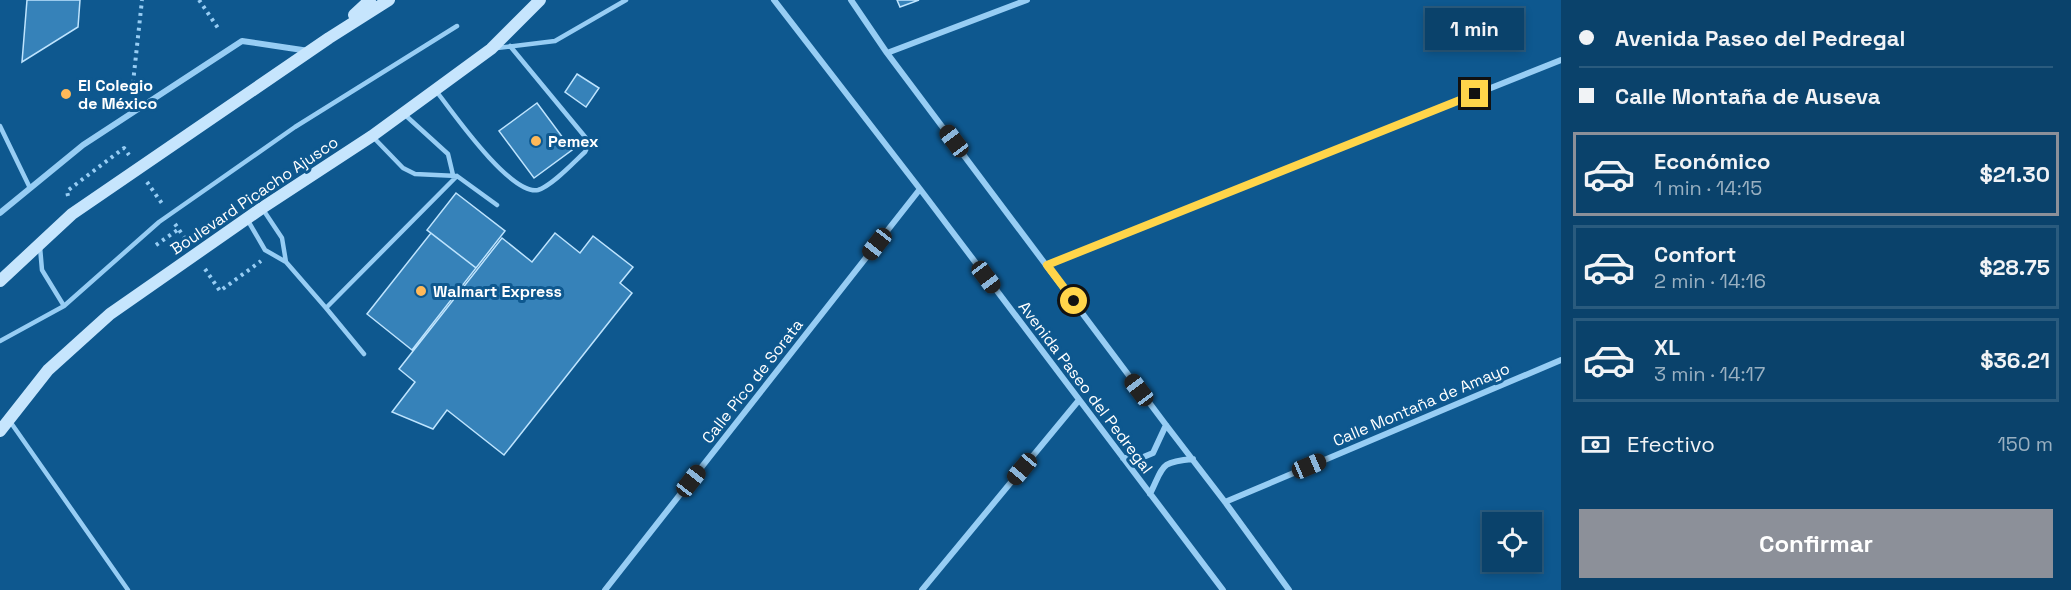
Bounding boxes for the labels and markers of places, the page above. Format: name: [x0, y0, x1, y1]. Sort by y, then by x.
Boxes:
place label: El Colegio de México: [78, 75, 157, 114]
marker: El Colegio de México: [59, 87, 73, 101]
place label: Pemex: [548, 131, 599, 152]
marker: Pemex: [529, 134, 543, 148]
place label: Walmart Express: [433, 281, 562, 302]
marker: Walmart Express: [414, 284, 428, 298]

